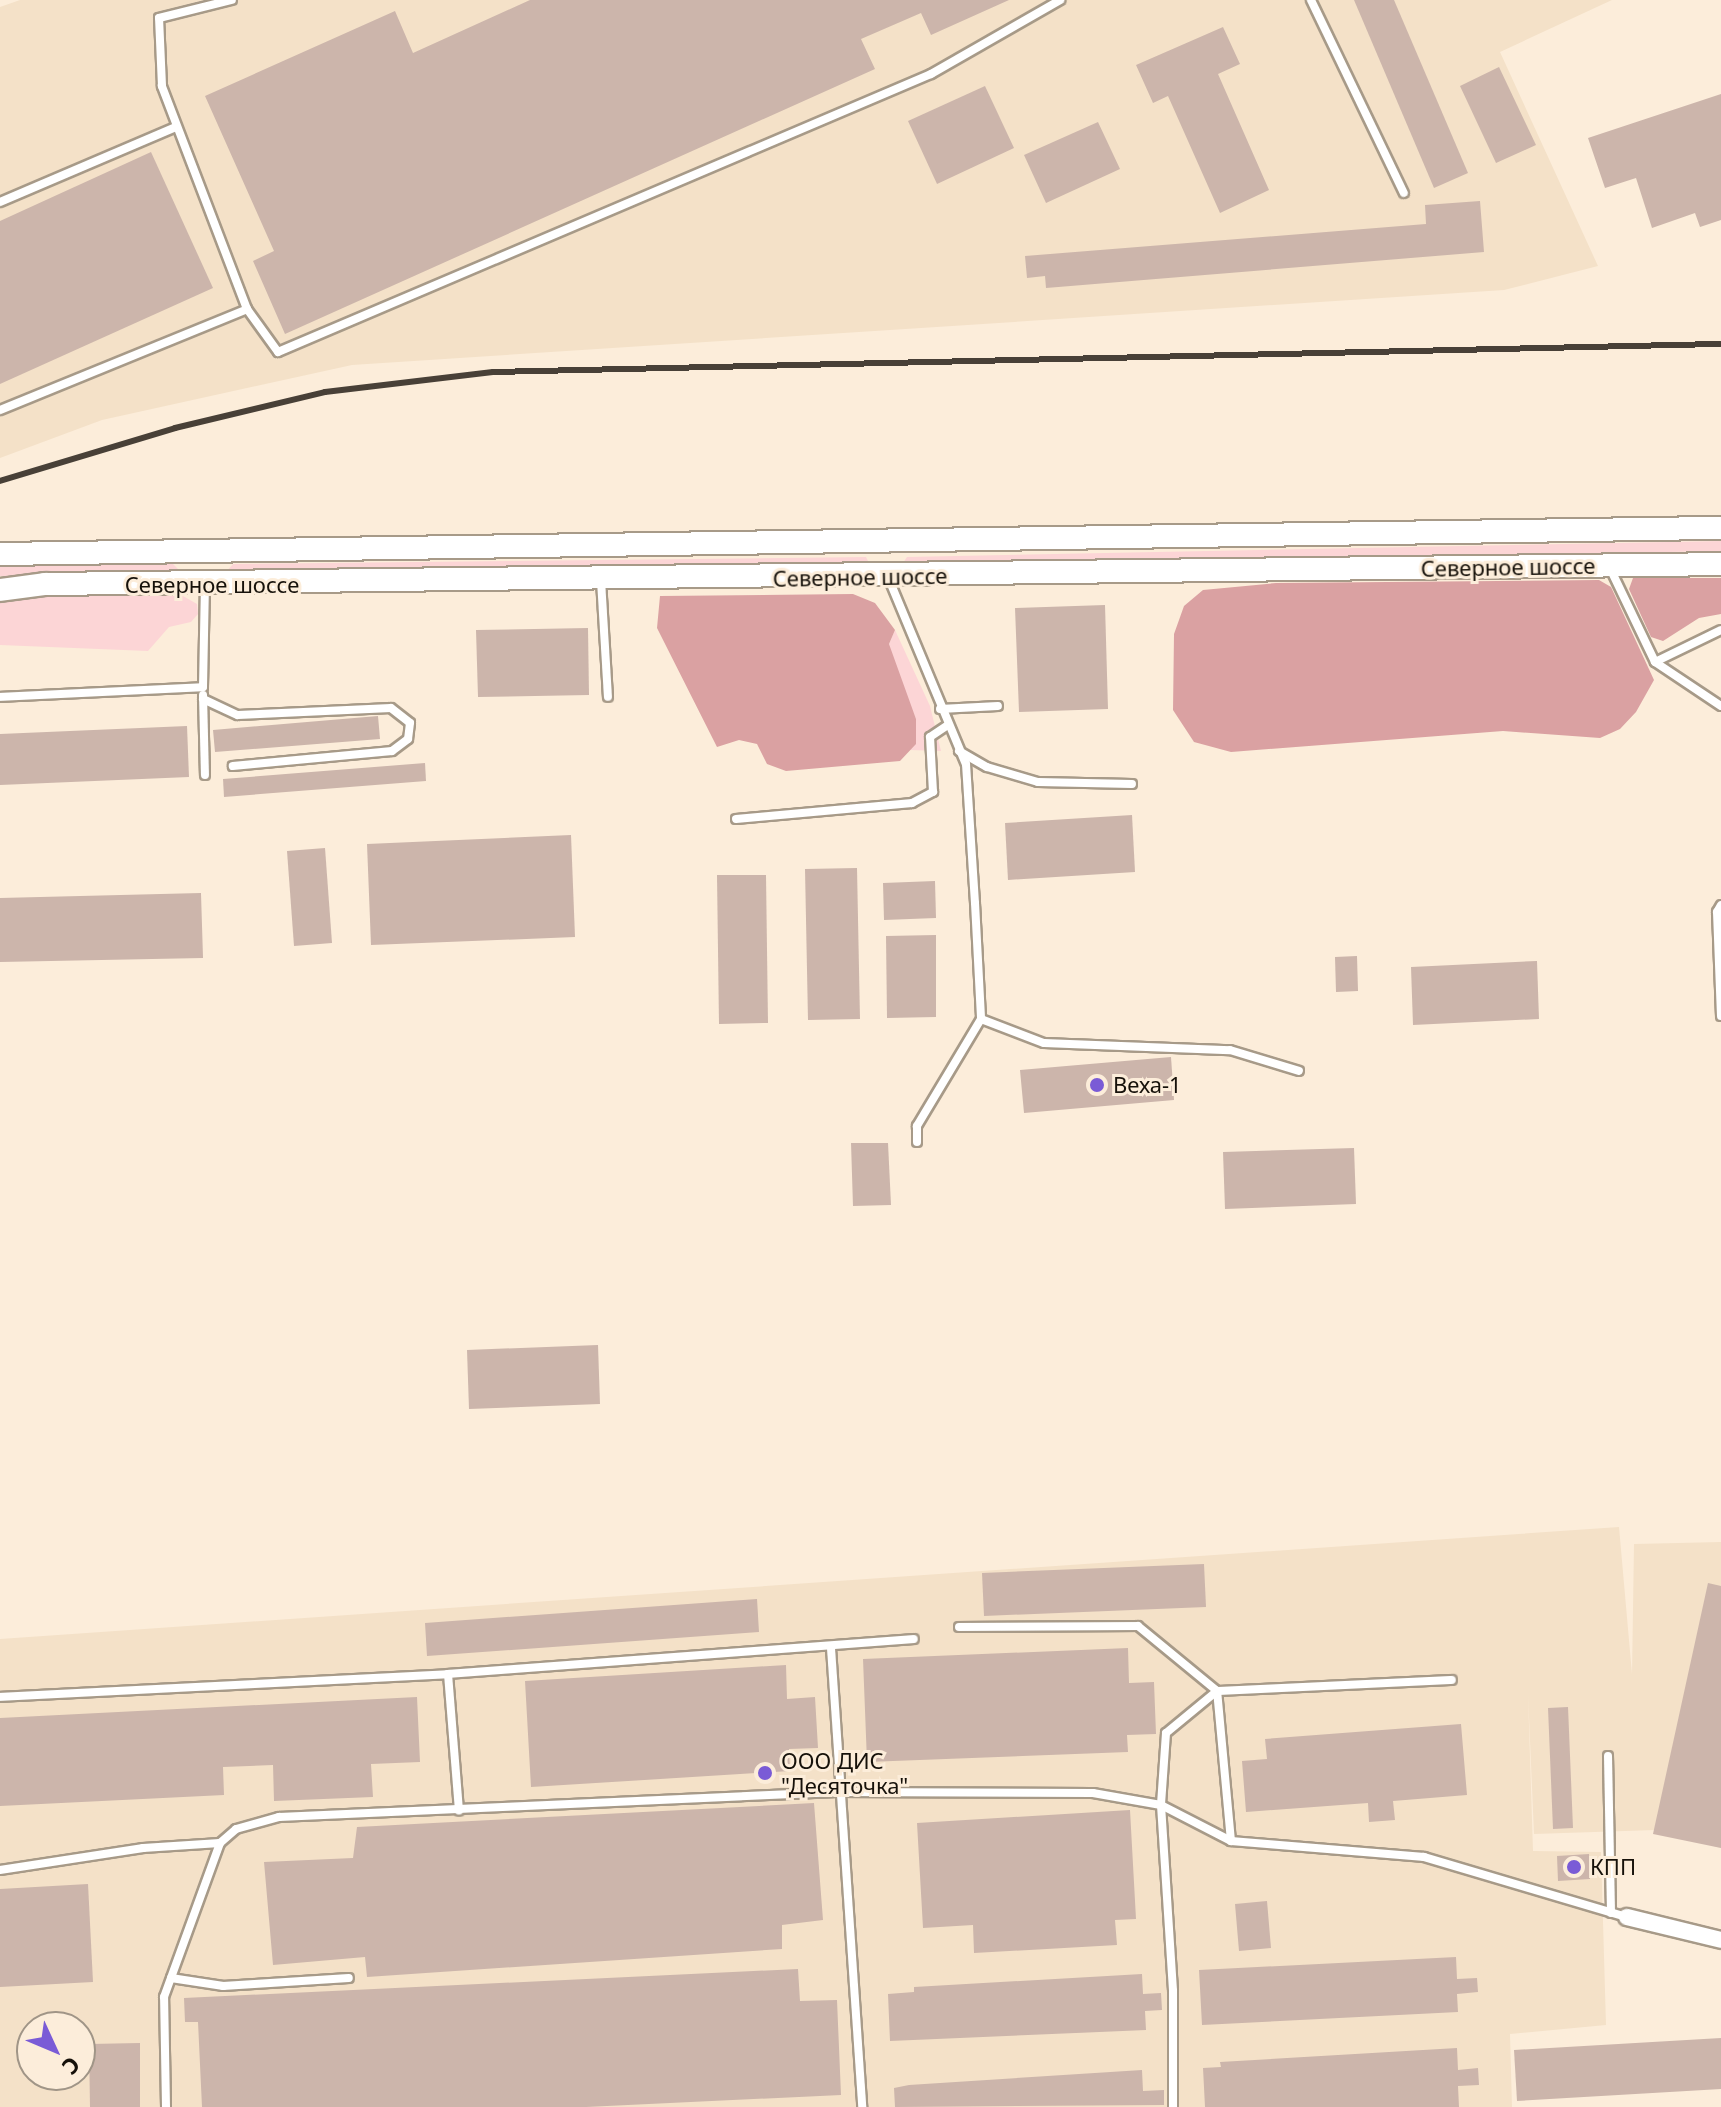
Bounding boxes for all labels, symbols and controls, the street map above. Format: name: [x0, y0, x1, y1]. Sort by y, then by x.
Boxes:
street label: Северное шоссе: [1420, 552, 1596, 582]
street label: Северное шоссе: [772, 562, 948, 592]
street label: Северное шоссе: [125, 572, 299, 598]
place label: Веха-1: [1113, 1072, 1182, 1098]
marker: Веха-1: [1088, 1076, 1106, 1094]
place label: ООО ДИС "Десяточка": [781, 1747, 908, 1798]
marker: ООО ДИС "Десяточка": [756, 1764, 774, 1782]
place label: КПП: [1590, 1854, 1636, 1880]
marker: КПП: [1565, 1858, 1583, 1876]
north arrow: [16, 2011, 96, 2091]
text: С: [56, 2051, 88, 2082]

